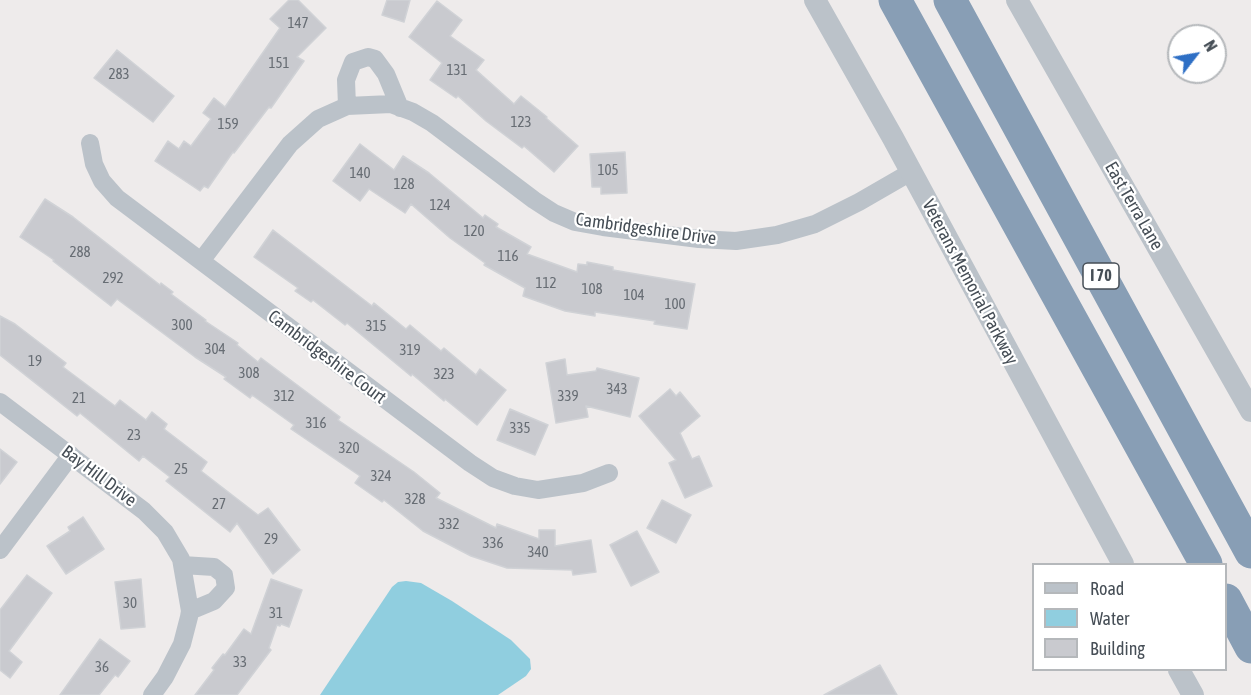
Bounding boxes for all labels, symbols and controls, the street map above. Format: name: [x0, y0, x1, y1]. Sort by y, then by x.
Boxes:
house number: 147: [287, 14, 309, 32]
north arrow: [1167, 24, 1227, 84]
text: N: [1201, 37, 1221, 54]
house number: 151: [268, 54, 290, 72]
house number: 131: [446, 61, 468, 79]
house number: 283: [108, 65, 130, 83]
house number: 123: [510, 113, 532, 131]
house number: 159: [217, 115, 239, 133]
street label: East Terra Lane: [1100, 158, 1168, 254]
house number: 105: [597, 161, 619, 179]
house number: 140: [349, 164, 371, 182]
house number: 128: [393, 175, 415, 193]
house number: 124: [429, 196, 451, 214]
street label: Veterans Memorial Parkway: [917, 196, 1023, 368]
street label: Cambridgeshire Drive: [574, 208, 718, 250]
house number: 120: [463, 222, 485, 240]
house number: 288: [69, 243, 91, 261]
house number: 116: [497, 247, 519, 265]
road number: I 70: [1083, 263, 1119, 289]
house number: 292: [102, 269, 124, 287]
house number: 112: [535, 274, 557, 292]
house number: 108: [581, 280, 603, 298]
house number: 104: [623, 286, 645, 304]
house number: 100: [664, 295, 686, 313]
street label: Cambridgeshire Court: [264, 306, 390, 408]
house number: 300: [171, 316, 193, 334]
house number: 315: [365, 317, 387, 335]
house number: 304: [204, 340, 226, 358]
house number: 319: [399, 341, 421, 359]
house number: 19: [28, 352, 42, 370]
house number: 308: [238, 364, 260, 382]
house number: 323: [433, 365, 455, 383]
house number: 343: [606, 380, 628, 398]
house number: 312: [273, 387, 295, 405]
house number: 339: [557, 387, 579, 405]
house number: 21: [72, 389, 86, 407]
house number: 316: [305, 414, 327, 432]
house number: 335: [509, 419, 531, 437]
house number: 23: [127, 426, 141, 444]
house number: 320: [338, 439, 360, 457]
street label: Bay Hill Drive: [57, 441, 141, 511]
house number: 25: [174, 460, 188, 478]
house number: 324: [370, 467, 392, 485]
house number: 328: [404, 490, 426, 508]
house number: 27: [212, 495, 226, 513]
house number: 332: [438, 515, 460, 533]
house number: 29: [264, 530, 278, 548]
house number: 336: [482, 534, 504, 552]
house number: 340: [527, 543, 549, 561]
legend: [1032, 563, 1227, 671]
text: Road: [1090, 578, 1124, 599]
house number: 30: [123, 594, 137, 612]
house number: 31: [269, 604, 283, 622]
text: Water: [1090, 608, 1129, 629]
text: Building: [1090, 638, 1145, 659]
house number: 33: [233, 653, 247, 671]
house number: 36: [95, 658, 109, 676]

